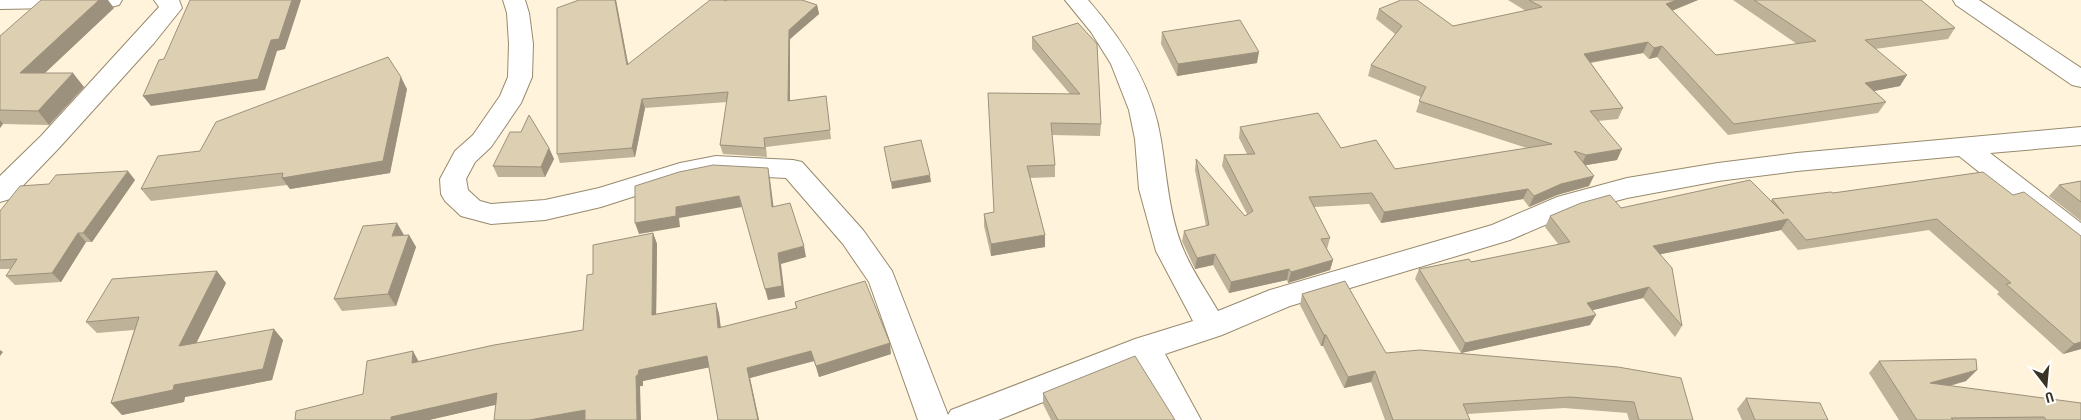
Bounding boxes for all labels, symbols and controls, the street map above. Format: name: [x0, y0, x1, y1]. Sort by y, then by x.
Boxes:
north arrow: [2021, 360, 2071, 410]
text: U: [2044, 389, 2056, 406]

